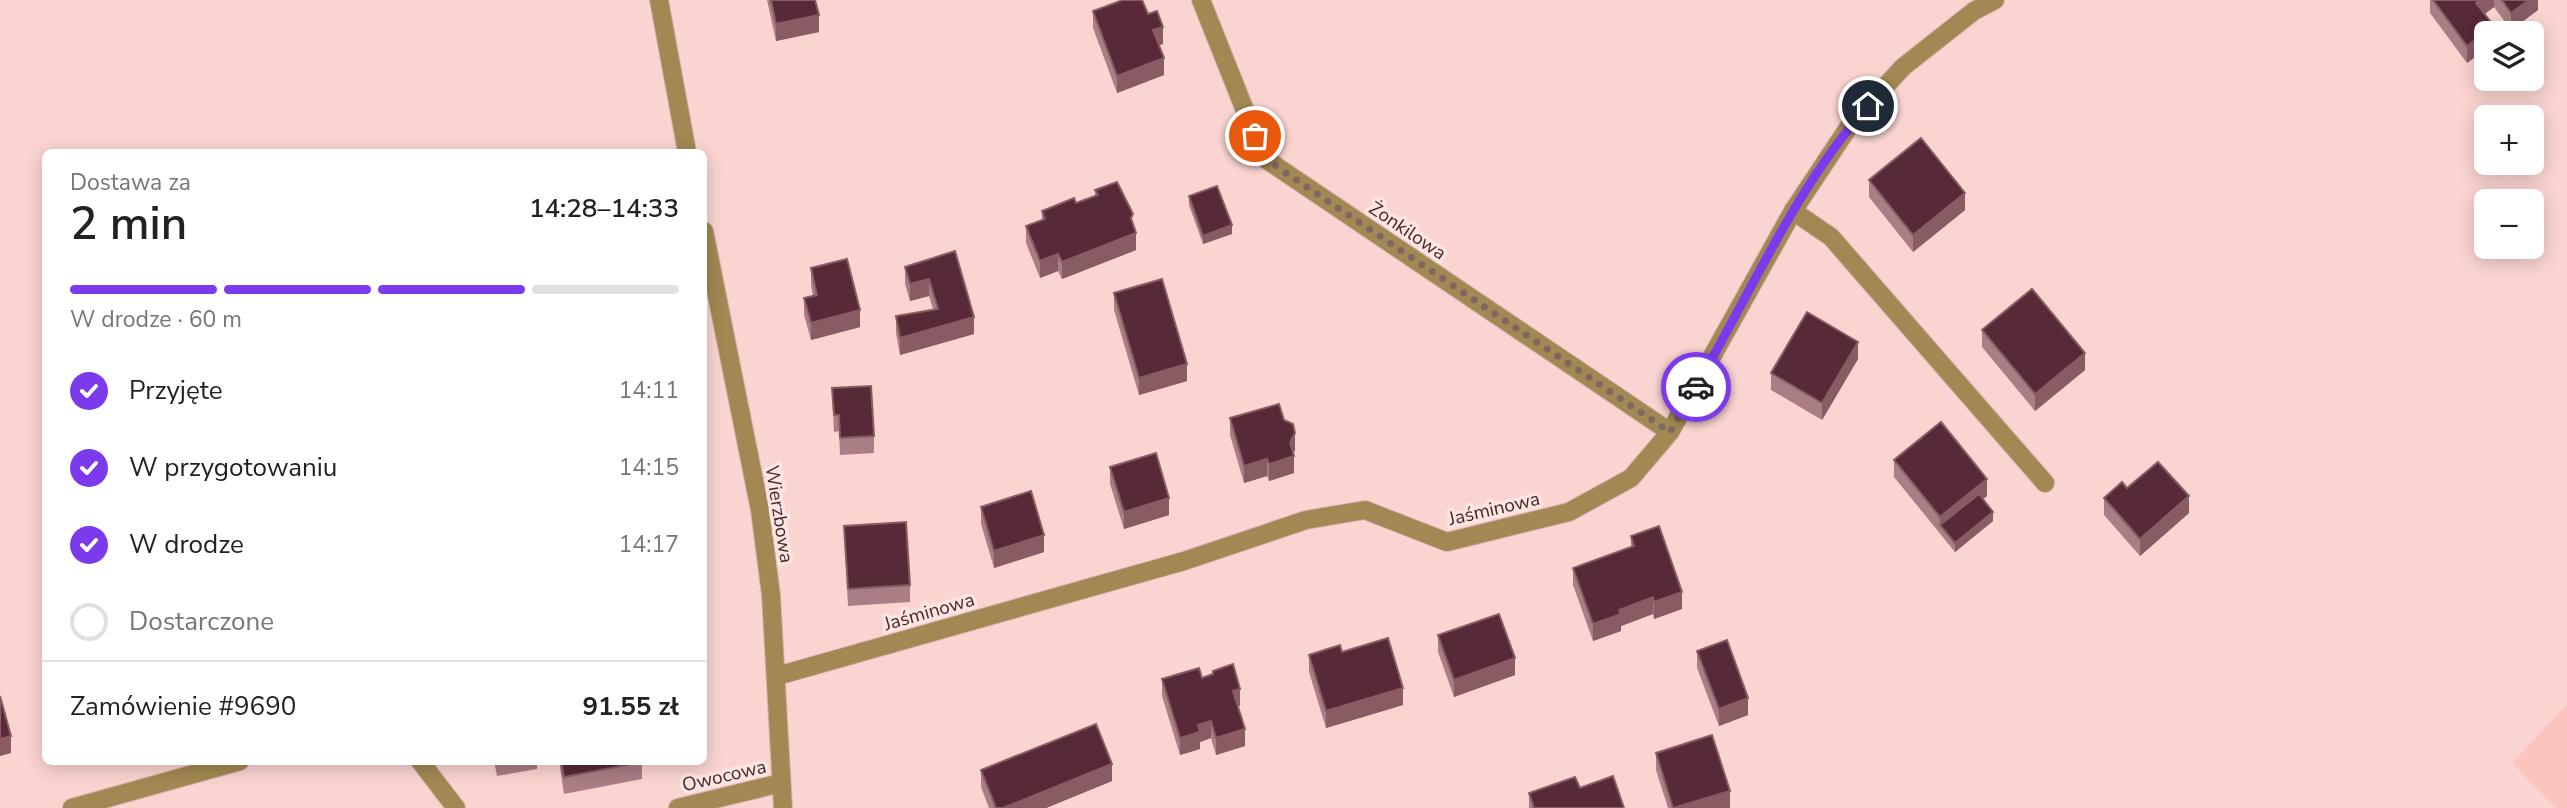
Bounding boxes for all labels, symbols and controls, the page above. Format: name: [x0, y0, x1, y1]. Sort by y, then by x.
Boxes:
map controls: [2474, 21, 2544, 259]
button: layers: [2474, 21, 2544, 91]
pin: [1838, 76, 1898, 136]
icon: home: [1849, 87, 1887, 125]
button: +: [2474, 105, 2544, 175]
pin: [1225, 106, 1285, 166]
icon: bag: [1236, 117, 1274, 155]
text: Dostawa za: [70, 167, 191, 198]
button: −: [2474, 189, 2544, 259]
text: 14:28–14:33: [529, 191, 679, 226]
text: 2 min: [70, 192, 187, 255]
street label: Żonkilowa: [1364, 195, 1451, 266]
text: W drodze · 60 m: [70, 304, 242, 335]
courier: [1661, 352, 1731, 422]
icon: car: [1677, 368, 1715, 406]
icon: check: [70, 372, 108, 410]
text: Przyjęte: [129, 373, 223, 408]
text: 14:11: [619, 375, 679, 406]
icon: check: [70, 449, 108, 487]
text: W przygotowaniu: [129, 450, 337, 485]
text: 14:15: [619, 452, 679, 483]
street label: Wierzbowa: [758, 464, 800, 565]
street label: Jaśminowa: [1445, 486, 1543, 532]
icon: check: [70, 526, 108, 564]
text: W drodze: [129, 527, 244, 562]
text: 14:17: [619, 529, 679, 560]
street label: Jaśminowa: [880, 587, 978, 638]
text: Dostarczone: [129, 604, 274, 639]
text: Zamówienie #9690: [70, 689, 296, 724]
text: 91.55 zł: [583, 689, 679, 724]
street label: Owocowa: [679, 754, 769, 798]

